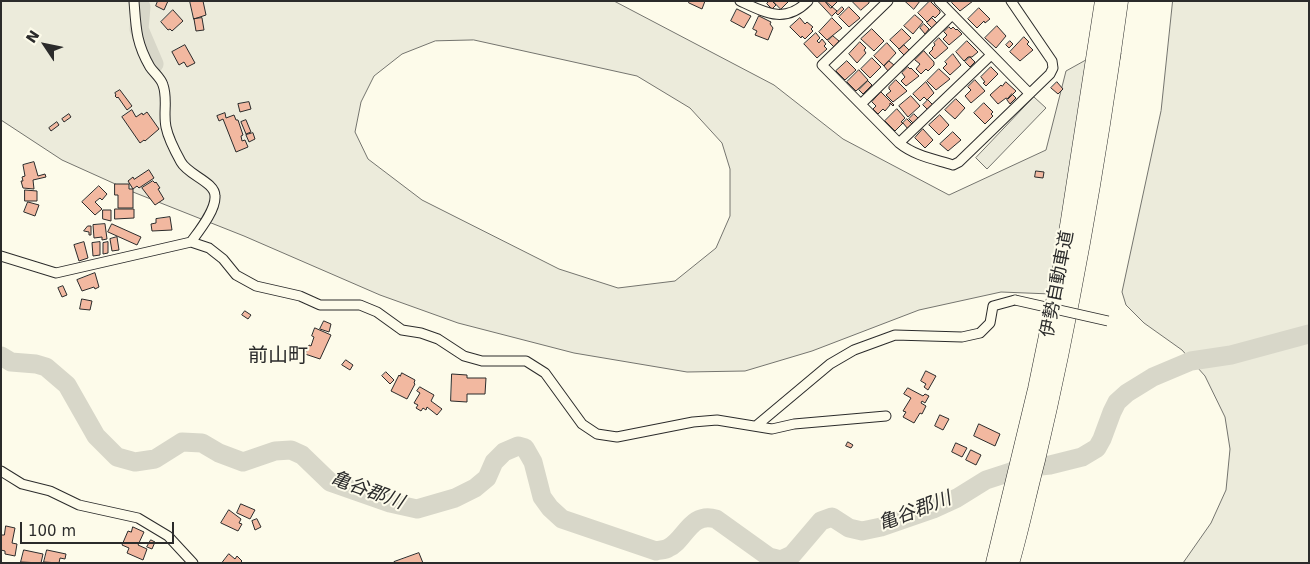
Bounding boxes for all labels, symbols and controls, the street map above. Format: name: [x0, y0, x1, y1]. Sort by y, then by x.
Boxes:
north arrow: [20, 20, 70, 70]
text: N: [23, 27, 42, 46]
street label: 伊勢自動車道: [1037, 229, 1079, 339]
district label: 前山町: [248, 345, 308, 369]
water label: 亀谷郡川: [327, 467, 407, 515]
water label: 亀谷郡川: [875, 488, 955, 536]
scale bar: [22, 512, 176, 544]
text: 100 m: [28, 522, 76, 540]

